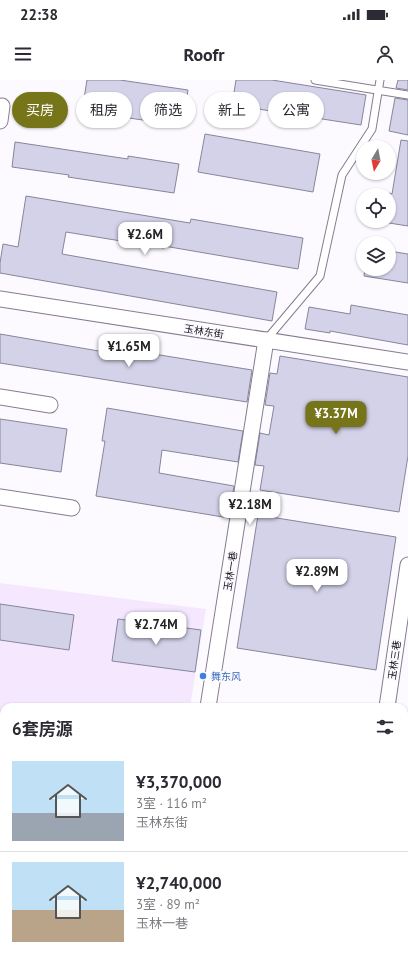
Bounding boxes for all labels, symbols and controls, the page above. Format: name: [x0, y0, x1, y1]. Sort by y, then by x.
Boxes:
text: 22:38: [20, 5, 58, 24]
icon: menu: [12, 43, 34, 65]
text: Roofr: [183, 43, 225, 66]
icon: person: [374, 43, 396, 65]
chip: 买房: [12, 92, 68, 128]
chip: 租房: [76, 92, 132, 128]
chip: 筛选: [140, 92, 196, 128]
chip: 新上: [204, 92, 260, 128]
chip: 公寓: [268, 92, 324, 128]
north arrow: [356, 140, 396, 180]
map controls: [356, 140, 396, 276]
button: locate: [356, 188, 396, 228]
pin: ¥2.6M: [117, 222, 173, 256]
text: ¥2.6M: [127, 226, 163, 243]
button: layers: [356, 236, 396, 276]
street label: 玉林东街: [183, 322, 225, 341]
pin: ¥1.65M: [96, 334, 162, 368]
text: ¥1.65M: [107, 338, 151, 355]
pin: ¥3.37M: [303, 401, 369, 435]
text: ¥3.37M: [314, 405, 358, 422]
pin: ¥2.18M: [217, 492, 283, 526]
text: ¥2.18M: [228, 496, 272, 513]
street label: 玉林一巷: [221, 550, 240, 592]
pin: ¥2.89M: [284, 559, 350, 593]
text: ¥2.89M: [295, 563, 339, 580]
pin: ¥2.74M: [123, 612, 189, 646]
text: ¥2.74M: [134, 616, 178, 633]
street label: 玉林三巷: [385, 639, 404, 681]
place label: 舞东风: [211, 670, 241, 683]
marker: 舞东风: [198, 671, 208, 681]
icon: filters: [374, 716, 396, 738]
text: 6套房源: [12, 718, 73, 740]
text: ¥3,370,000: [136, 771, 222, 793]
icon: home: [44, 777, 92, 825]
text: 3室 · 116 m²: [136, 795, 207, 812]
text: 玉林东街: [136, 814, 188, 831]
text: ¥2,740,000: [136, 872, 222, 894]
icon: home: [44, 878, 92, 926]
text: 3室 · 89 m²: [136, 896, 200, 913]
text: 玉林一巷: [136, 915, 188, 932]

